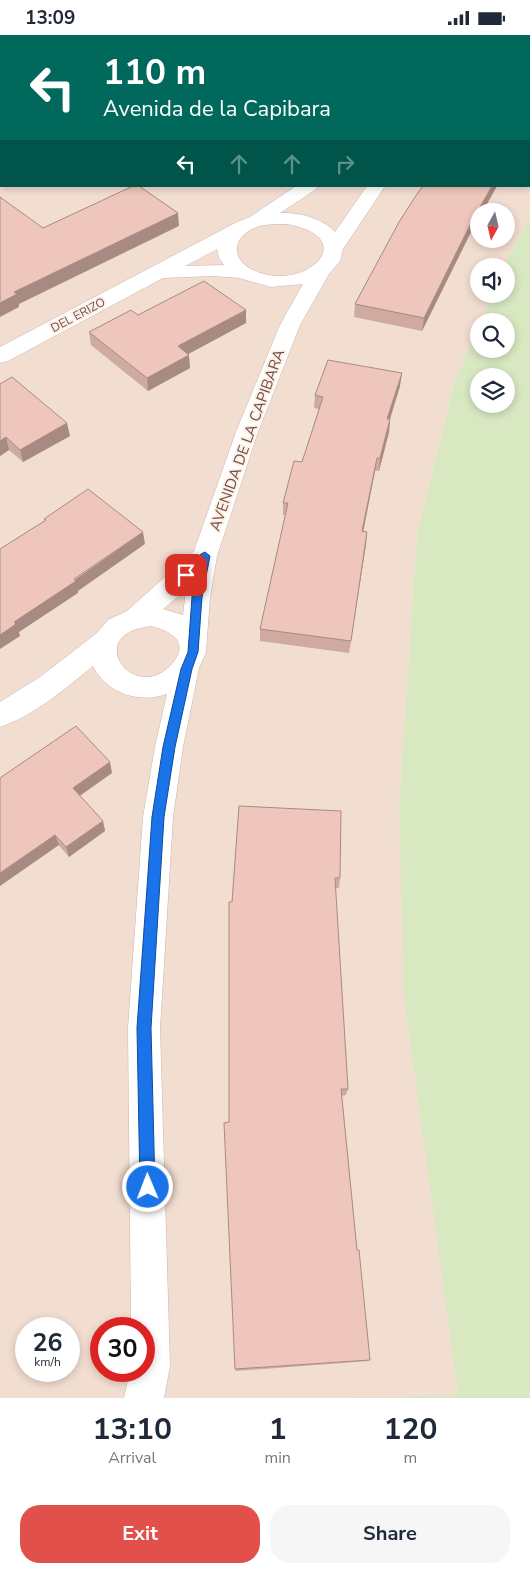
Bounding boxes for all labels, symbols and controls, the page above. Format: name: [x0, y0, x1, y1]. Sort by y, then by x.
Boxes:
text: 13:09: [25, 5, 75, 31]
text: 110 m: [103, 49, 206, 96]
icon: left: [20, 55, 85, 120]
text: Avenida de la Capibara: [103, 94, 331, 124]
icon: left: [172, 150, 200, 178]
icon: ahead: [225, 150, 253, 178]
icon: ahead: [278, 150, 306, 178]
icon: right: [331, 150, 359, 178]
north arrow: [470, 203, 515, 247]
map controls: [470, 203, 515, 413]
button: sound: [470, 258, 515, 303]
street label: DEL ERIZO: [48, 294, 108, 336]
button: search: [470, 313, 515, 358]
street label: AVENIDA DE LA CAPIBARA: [205, 346, 289, 534]
button: layers: [470, 368, 515, 413]
pin: [165, 554, 207, 596]
icon: arrive: [172, 561, 200, 589]
position arrow: [121, 1160, 173, 1212]
speed limit sign: 30: [90, 1317, 155, 1382]
text: 26: [32, 1326, 63, 1360]
text: km/h: [34, 1354, 61, 1370]
text: 13:10: [93, 1409, 172, 1450]
text: 1: [269, 1409, 287, 1450]
text: 120: [383, 1409, 437, 1450]
text: Arrival: [108, 1447, 156, 1469]
text: min: [264, 1447, 291, 1469]
text: m: [404, 1447, 417, 1469]
button: Exit: [20, 1505, 260, 1563]
button: Share: [270, 1505, 510, 1563]

